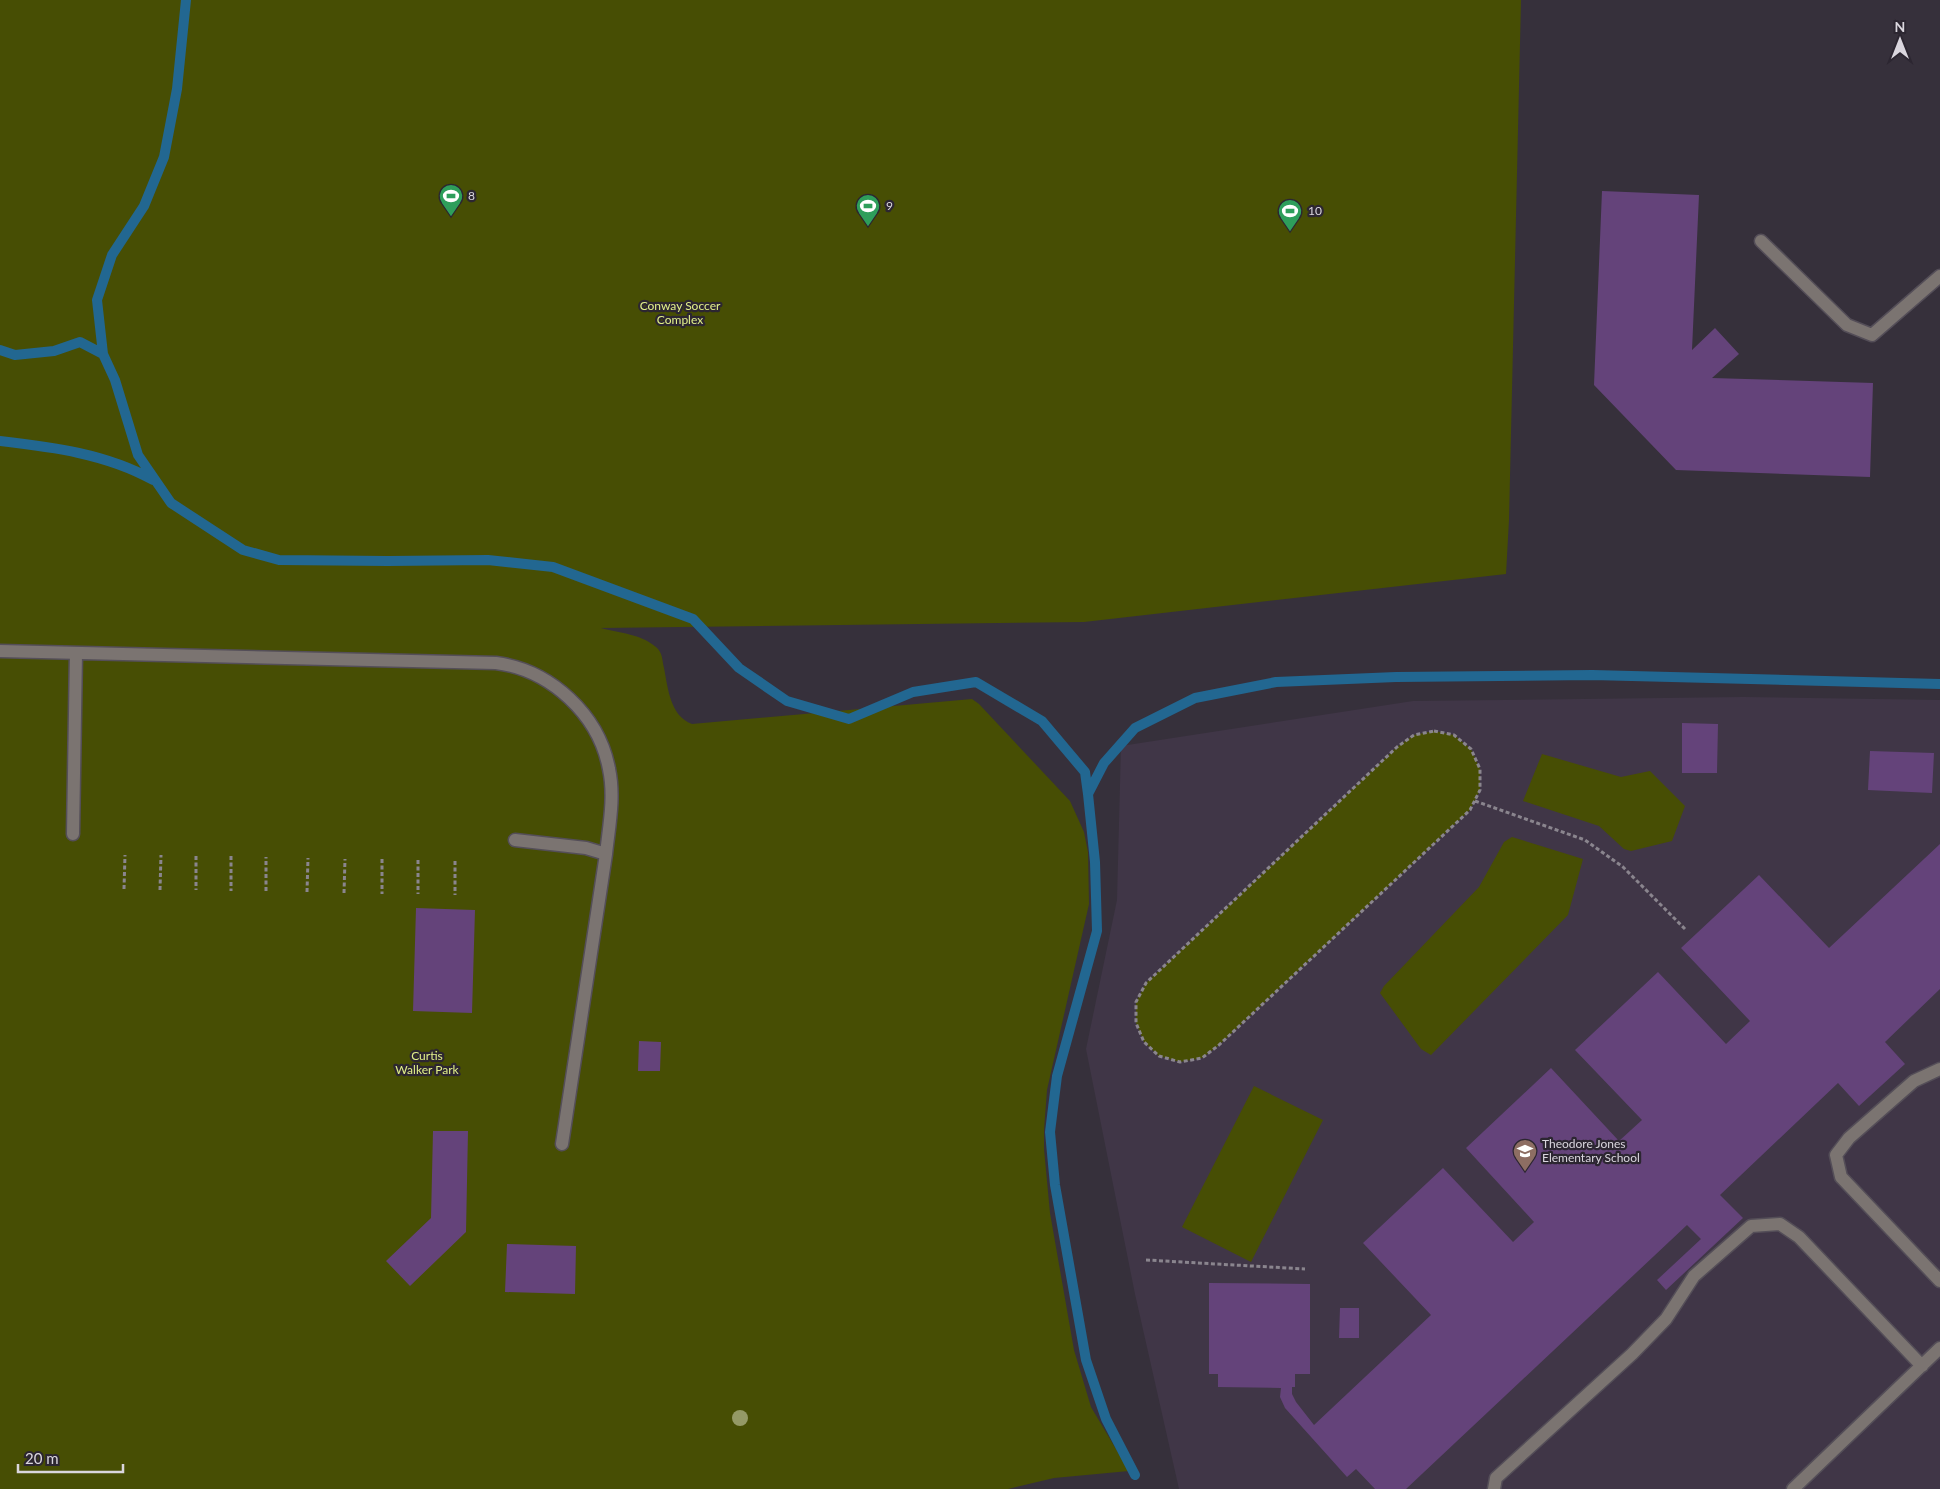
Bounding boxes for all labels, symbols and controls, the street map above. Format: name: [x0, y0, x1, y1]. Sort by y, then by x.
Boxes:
north arrow: [1875, 15, 1925, 65]
text: N: [1895, 18, 1905, 35]
sports icon: 8: [438, 183, 464, 217]
place label: 8: [468, 188, 475, 203]
sports icon: 9: [855, 193, 881, 227]
place label: 9: [886, 198, 893, 213]
sports icon: 10: [1277, 198, 1303, 232]
place label: 10: [1308, 203, 1322, 218]
park label: Conway Soccer Complex: [640, 298, 721, 327]
park label: Curtis Walker Park: [395, 1048, 460, 1077]
place label: Theodore Jones Elementary School: [1542, 1136, 1640, 1165]
school or university icon: Theodore Jones Elementary School: [1512, 1138, 1538, 1172]
scale bar: [18, 1442, 122, 1474]
text: 20 m: [25, 1449, 59, 1467]

